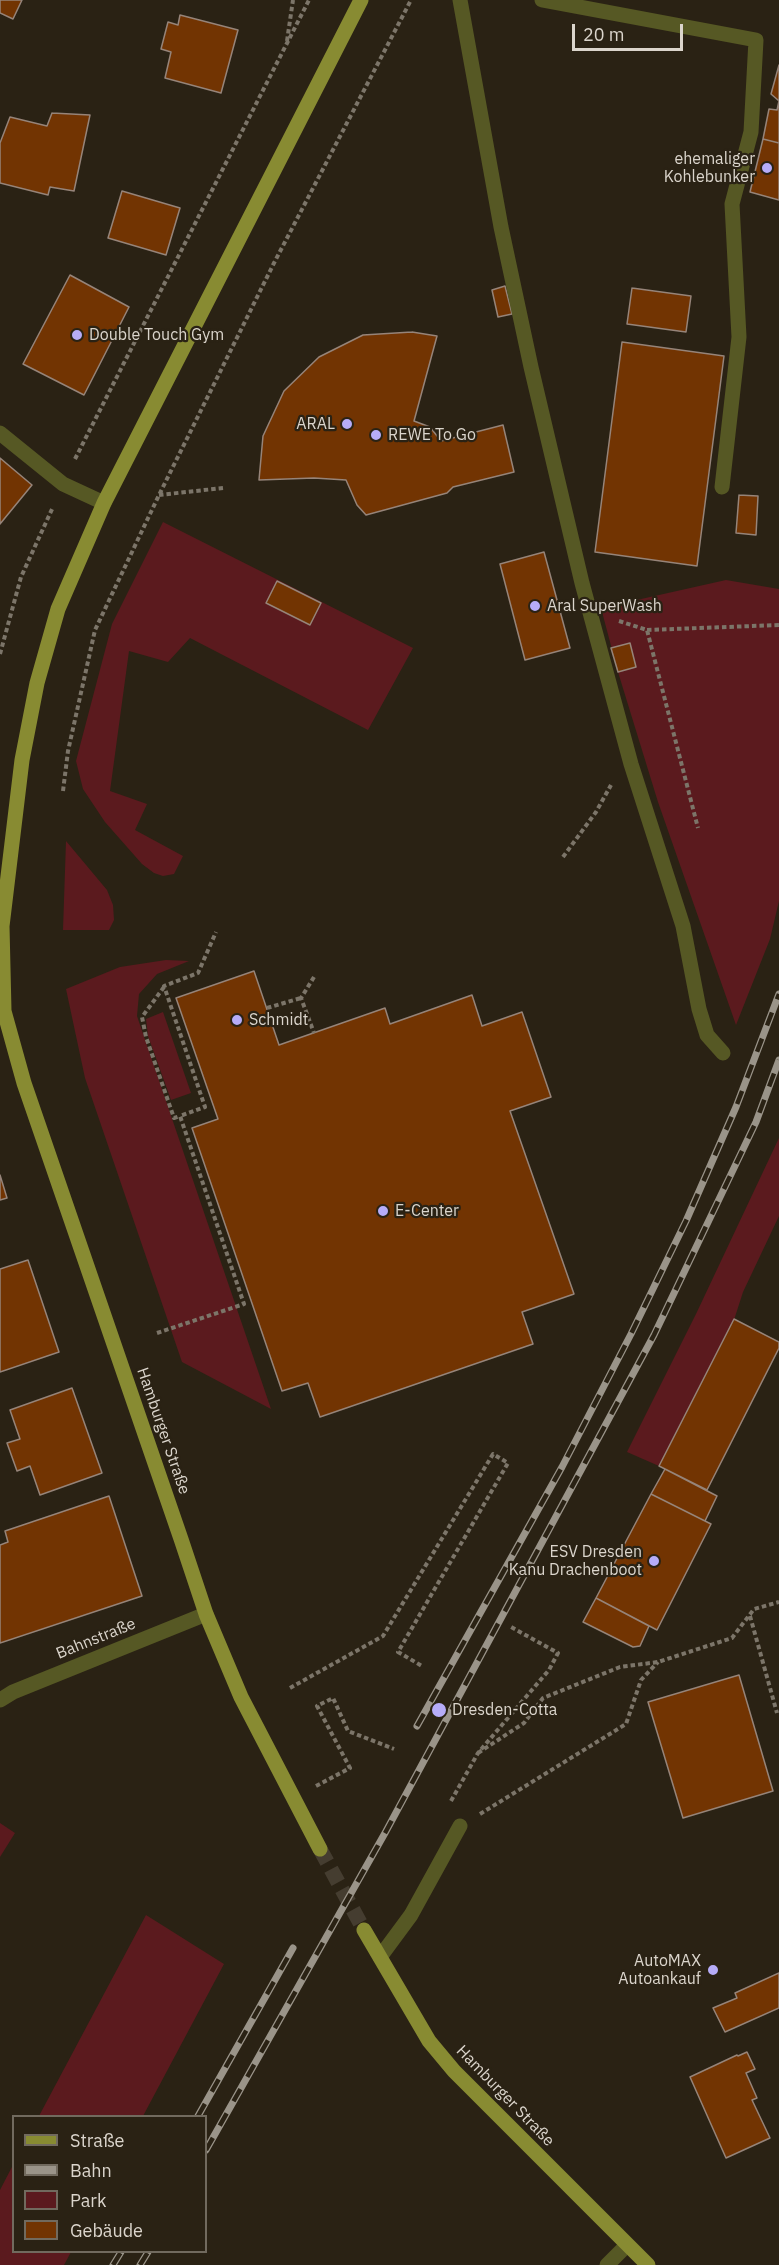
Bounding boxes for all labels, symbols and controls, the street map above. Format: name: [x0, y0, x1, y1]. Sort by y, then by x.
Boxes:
scale bar: [575, 12, 686, 50]
text: 20 m: [583, 23, 625, 46]
place label: ehemaliger Kohlebunker: [664, 149, 755, 187]
marker: ehemaliger Kohlebunker: [760, 161, 774, 175]
place label: Double Touch Gym: [89, 325, 224, 345]
marker: Double Touch Gym: [70, 328, 84, 342]
place label: ARAL: [296, 414, 335, 434]
marker: ARAL: [340, 417, 354, 431]
place label: REWE To Go: [388, 425, 476, 445]
marker: REWE To Go: [369, 428, 383, 442]
place label: Aral SuperWash: [547, 596, 662, 616]
marker: Aral SuperWash: [528, 599, 542, 613]
place label: Schmidt: [249, 1010, 308, 1030]
marker: Schmidt: [230, 1013, 244, 1027]
place label: E-Center: [395, 1201, 459, 1221]
marker: E-Center: [376, 1204, 390, 1218]
street label: Hamburger Straße: [132, 1365, 194, 1497]
place label: ESV Dresden Kanu Drachenboot: [509, 1542, 642, 1580]
marker: ESV Dresden Kanu Drachenboot: [647, 1554, 661, 1568]
street label: Bahnstraße: [54, 1614, 138, 1664]
place label: Dresden-Cotta: [452, 1700, 557, 1720]
marker: Dresden-Cotta: [430, 1701, 448, 1719]
place label: AutoMAX Autoankauf: [618, 1951, 701, 1989]
marker: AutoMAX Autoankauf: [706, 1963, 720, 1977]
street label: Hamburger Straße: [452, 2042, 558, 2150]
legend: [12, 2115, 207, 2253]
text: Straße: [70, 2129, 124, 2152]
text: Bahn: [70, 2159, 112, 2182]
text: Park: [70, 2189, 106, 2212]
text: Gebäude: [70, 2219, 143, 2242]

